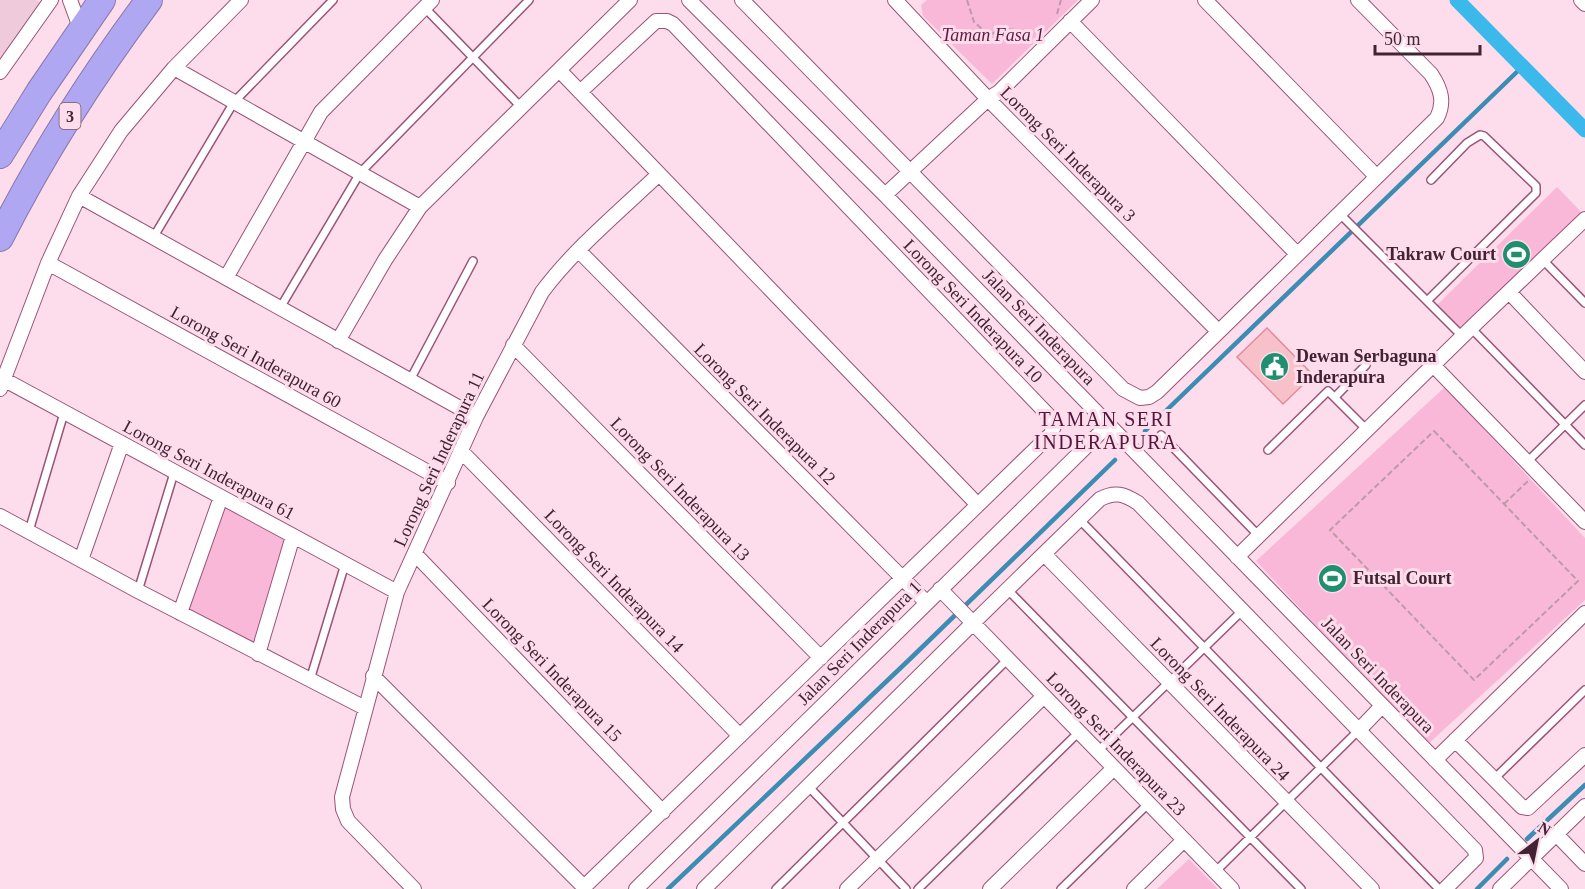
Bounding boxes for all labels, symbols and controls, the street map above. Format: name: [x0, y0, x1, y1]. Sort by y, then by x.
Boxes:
scale bar: [1375, 18, 1480, 56]
park label: Taman Fasa 1: [942, 25, 1044, 45]
text: 50 m: [1384, 29, 1421, 49]
street label: Lorong Seri Inderapura 3: [996, 82, 1140, 226]
road number: 3: [60, 103, 80, 129]
street label: Lorong Seri Inderapura 10: [899, 235, 1047, 387]
sports icon: Takraw Court: [1501, 238, 1533, 270]
place label: Takraw Court: [1386, 244, 1496, 264]
street label: Jalan Seri Inderapura: [979, 265, 1099, 389]
street label: Lorong Seri Inderapura 60: [167, 302, 345, 412]
street label: Lorong Seri Inderapura 12: [690, 339, 840, 489]
place label: Dewan Serbaguna Inderapura: [1296, 346, 1437, 387]
public building icon: Dewan Serbaguna Inderapura: [1259, 350, 1291, 382]
street label: Lorong Seri Inderapura 11: [390, 368, 488, 550]
district label: TAMAN SERI INDERAPURA: [1034, 408, 1178, 453]
street label: Lorong Seri Inderapura 13: [606, 413, 754, 565]
street label: Lorong Seri Inderapura 61: [120, 416, 298, 524]
street label: Lorong Seri Inderapura 14: [540, 505, 688, 657]
sports icon: Futsal Court: [1316, 562, 1348, 594]
place label: Futsal Court: [1353, 568, 1452, 588]
street label: Jalan Seri Inderapura 1: [793, 577, 925, 709]
street label: Lorong Seri Inderapura 15: [478, 594, 626, 746]
street label: Jalan Seri Inderapura: [1318, 613, 1438, 737]
street label: Lorong Seri Inderapura 24: [1146, 633, 1294, 785]
street label: Lorong Seri Inderapura 23: [1042, 668, 1190, 820]
north arrow: [1507, 811, 1567, 871]
text: N: [1535, 818, 1554, 839]

